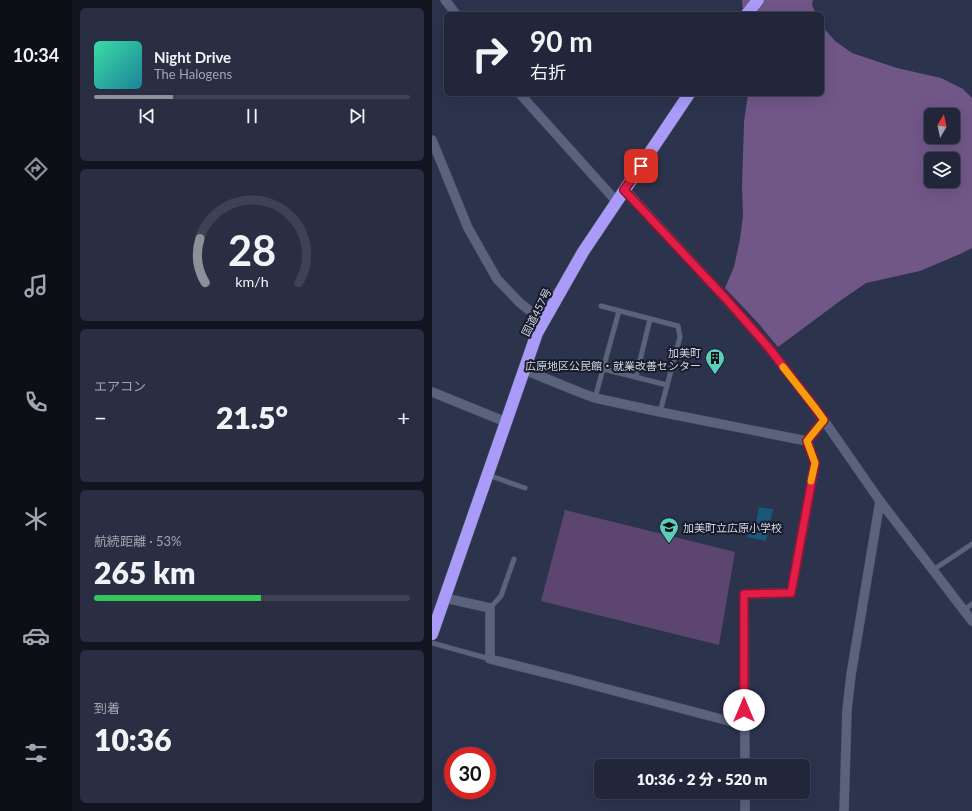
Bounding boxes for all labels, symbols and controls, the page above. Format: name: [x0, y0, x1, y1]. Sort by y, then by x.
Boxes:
text: 90 m: [530, 24, 593, 58]
icon: right: [464, 28, 516, 80]
text: 10:34: [13, 44, 59, 66]
text: Night Drive: [154, 48, 231, 66]
text: 右折: [530, 61, 566, 83]
text: The Halogens: [154, 66, 232, 82]
icon: previous: [136, 105, 158, 127]
icon: pause: [241, 105, 263, 127]
icon: next: [346, 105, 368, 127]
north arrow: [924, 108, 960, 144]
map controls: [924, 108, 960, 188]
pin: [624, 149, 658, 183]
button: layers: [924, 152, 960, 188]
icon: directions: [22, 155, 50, 183]
icon: arrive: [630, 155, 652, 177]
text: 28: [228, 225, 276, 275]
icon: music: [22, 272, 50, 300]
text: km/h: [235, 272, 269, 289]
street label: 国道457号: [518, 286, 554, 338]
place label: 加美町 広原地区公民館・就業改善センター: [525, 346, 701, 372]
building icon: 加美町 広原地区公民館・就業改善センター: [704, 347, 726, 375]
text: エアコン: [94, 378, 146, 394]
icon: phone: [22, 388, 50, 416]
text: 21.5°: [216, 399, 288, 435]
text: −: [94, 404, 107, 431]
text: +: [397, 404, 410, 431]
icon: climate: [22, 505, 50, 533]
school or university icon: 加美町立広原小学校: [658, 516, 680, 544]
place label: 加美町立広原小学校: [683, 521, 782, 534]
text: 航続距離 · 53%: [94, 533, 182, 549]
text: 265 km: [94, 554, 195, 590]
icon: car: [22, 622, 50, 650]
position arrow: [723, 689, 765, 731]
text: 到着: [94, 700, 120, 716]
text: 10:36: [94, 721, 172, 757]
icon: filters: [22, 739, 50, 767]
speed limit sign: 30: [444, 747, 496, 799]
text: 10:36 · 2 分 · 520 m: [637, 770, 767, 788]

